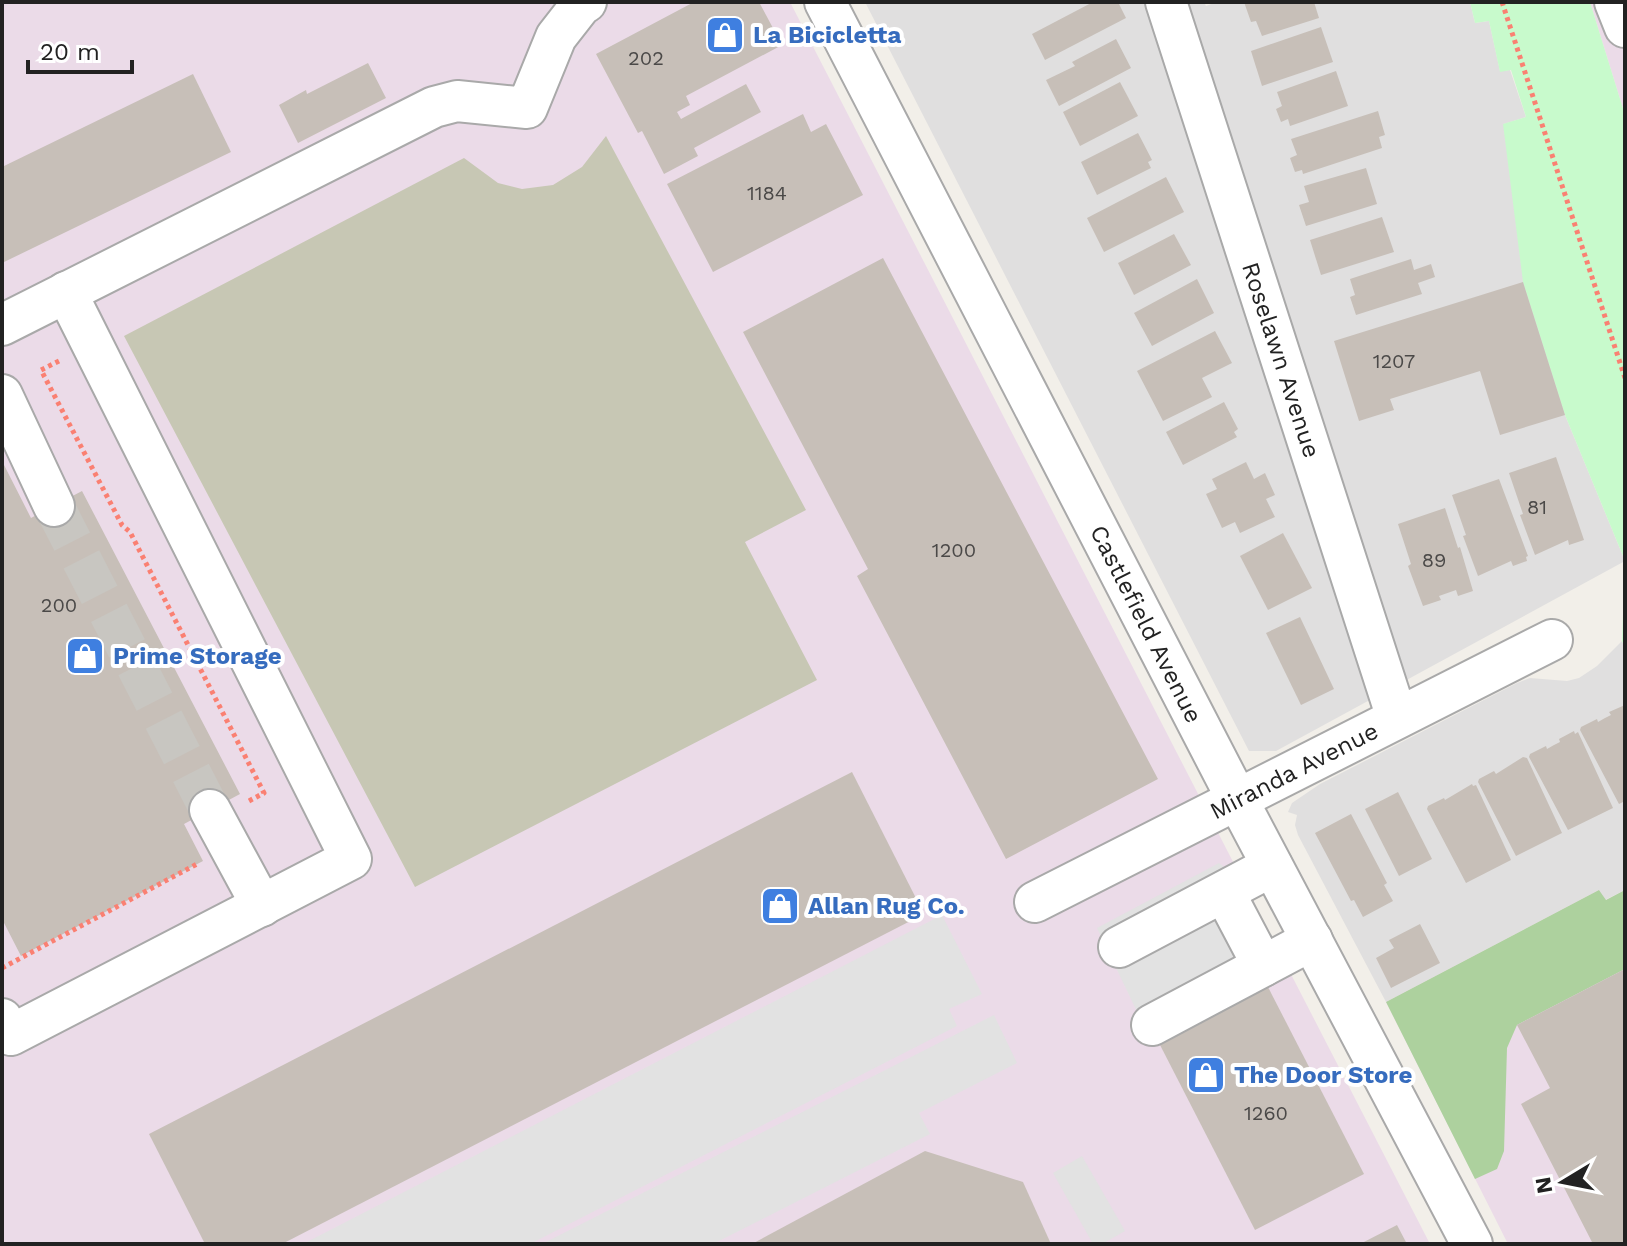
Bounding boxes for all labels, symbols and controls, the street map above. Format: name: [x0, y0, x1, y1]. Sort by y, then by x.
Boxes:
shop icon: La Bicicletta: [704, 14, 746, 56]
place label: La Bicicletta: [753, 21, 901, 49]
scale bar: [28, 24, 132, 74]
text: 20 m: [40, 38, 100, 66]
house number: 202: [628, 46, 664, 70]
house number: 1184: [747, 181, 787, 205]
street label: Roselawn Avenue: [1236, 259, 1326, 461]
house number: 1207: [1373, 349, 1415, 373]
house number: 81: [1527, 495, 1547, 519]
street label: Castlefield Avenue: [1084, 521, 1208, 727]
house number: 1200: [932, 538, 976, 562]
house number: 89: [1422, 548, 1446, 572]
house number: 200: [41, 593, 77, 617]
shop icon: Prime Storage: [64, 635, 106, 677]
place label: Prime Storage: [113, 642, 282, 670]
street label: Miranda Avenue: [1205, 717, 1383, 825]
shop icon: Allan Rug Co.: [759, 885, 801, 927]
place label: Allan Rug Co.: [808, 892, 965, 920]
shop icon: The Door Store: [1185, 1054, 1227, 1096]
place label: The Door Store: [1234, 1061, 1412, 1089]
house number: 1260: [1244, 1101, 1288, 1125]
north arrow: [1523, 1142, 1603, 1222]
text: N: [1530, 1175, 1558, 1196]

